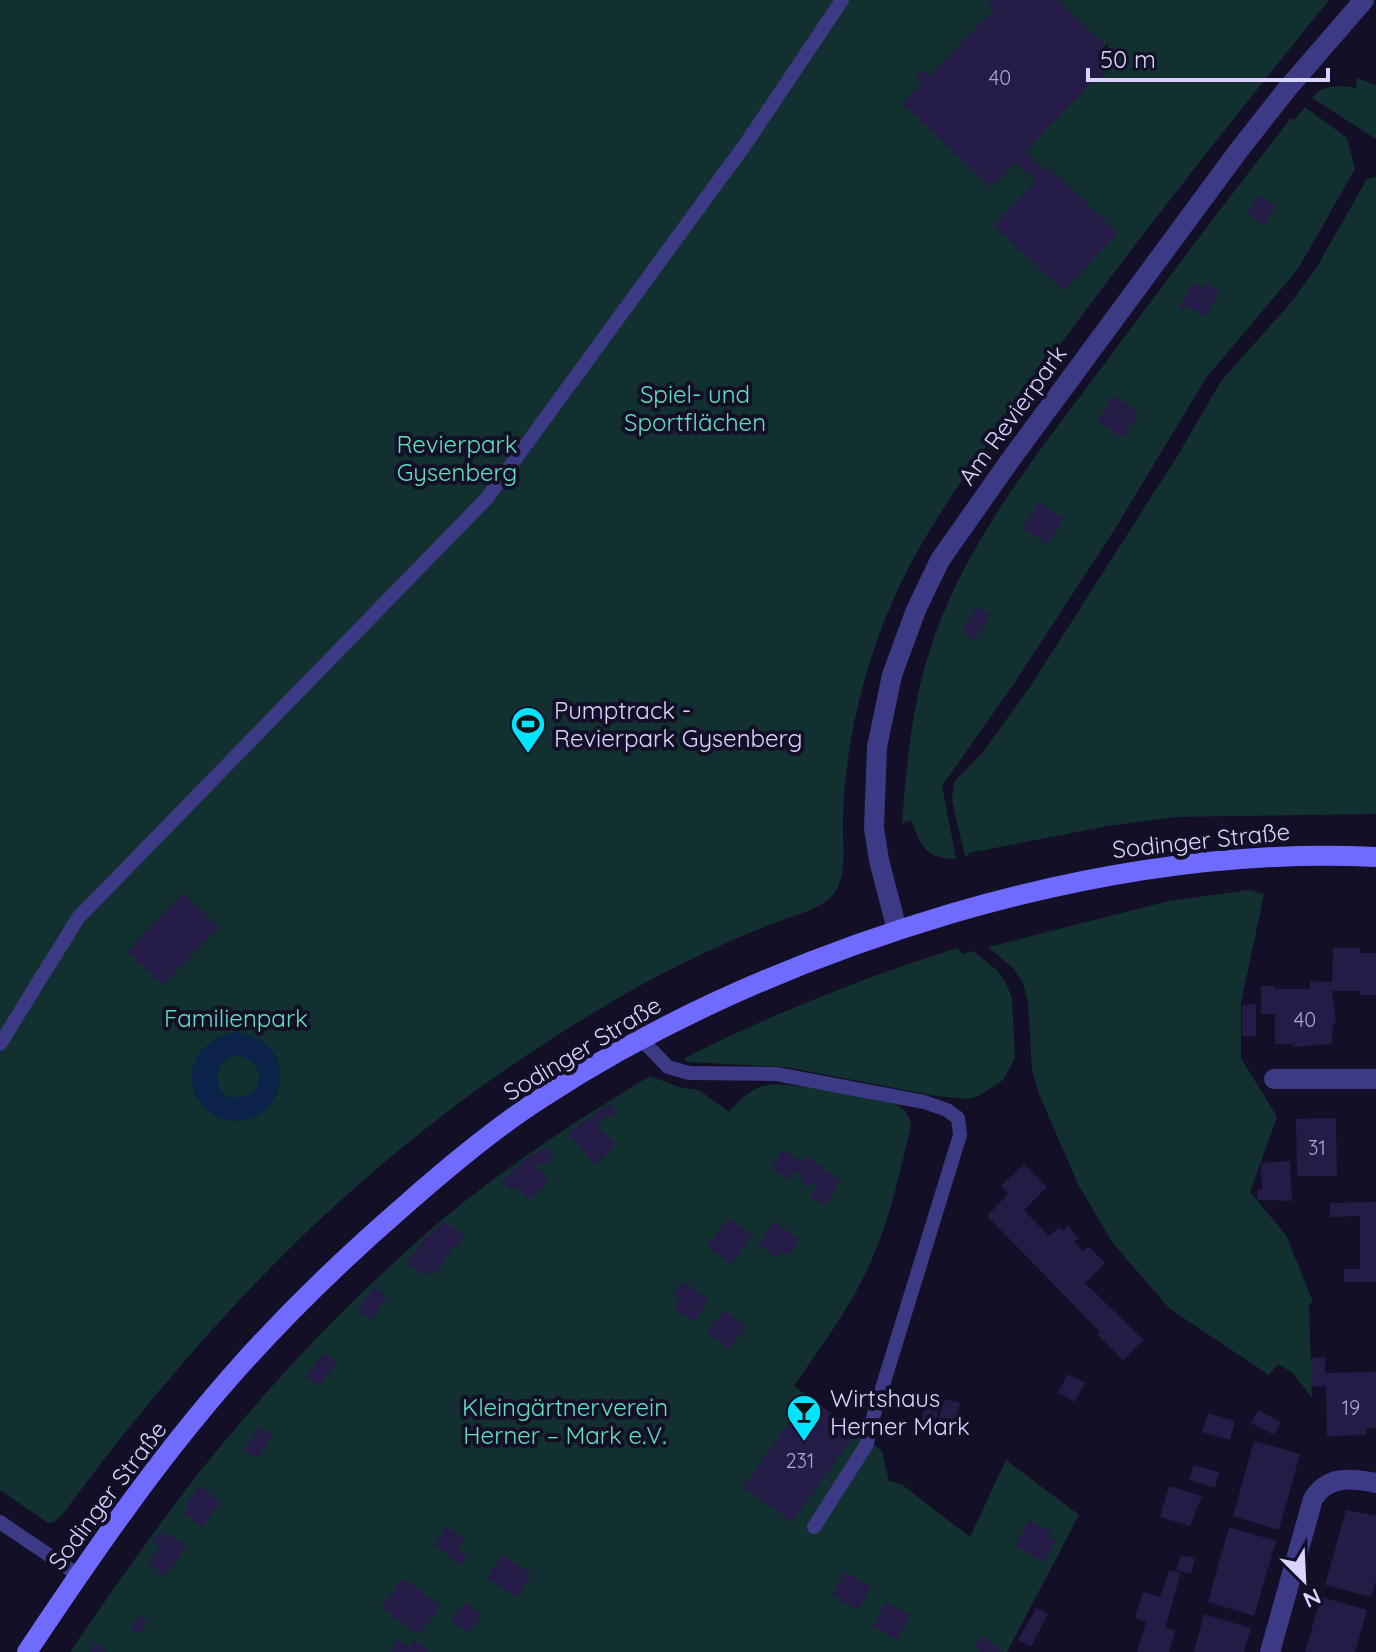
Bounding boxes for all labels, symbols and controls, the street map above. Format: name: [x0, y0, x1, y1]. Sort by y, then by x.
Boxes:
scale bar: [1088, 32, 1328, 82]
text: 50 m: [1100, 44, 1156, 74]
house number: 40: [989, 65, 1011, 90]
street label: Am Revierpark: [951, 339, 1073, 491]
park label: Spiel- und Sportflächen: [624, 379, 766, 437]
park label: Revierpark Gysenberg: [396, 429, 518, 487]
place label: Pumptrack - Revierpark Gysenberg: [554, 695, 802, 753]
sports icon: Pumptrack - Revierpark Gysenberg: [509, 705, 547, 755]
street label: Sodinger Straße: [1111, 816, 1291, 864]
street label: Sodinger Straße: [498, 989, 666, 1107]
park label: Familienpark: [164, 1003, 308, 1033]
house number: 40: [1294, 1007, 1316, 1032]
house number: 31: [1308, 1135, 1326, 1160]
place label: Wirtshaus Herner Mark: [830, 1383, 970, 1441]
park label: Kleingärtnerverein Herner – Mark e.V.: [462, 1392, 668, 1450]
bar icon: Wirtshaus Herner Mark: [785, 1393, 823, 1443]
house number: 19: [1342, 1395, 1360, 1420]
street label: Sodinger Straße: [41, 1415, 173, 1575]
house number: 231: [786, 1448, 814, 1473]
north arrow: [1264, 1540, 1344, 1620]
text: N: [1299, 1582, 1325, 1614]

